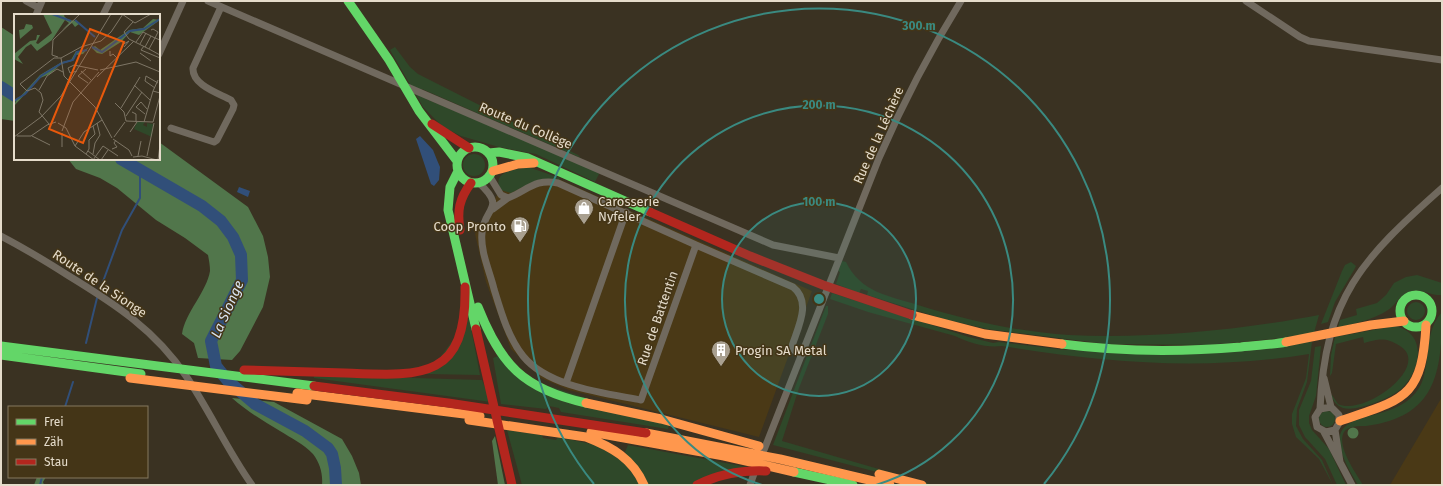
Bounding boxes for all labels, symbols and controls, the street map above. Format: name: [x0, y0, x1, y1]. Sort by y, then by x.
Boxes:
inset map: [14, 14, 160, 160]
text: 300 m: [901, 19, 936, 33]
street label: Rue de la Léchère: [850, 84, 907, 186]
text: 200 m: [802, 98, 836, 112]
street label: Route du Collège: [477, 99, 575, 152]
place label: Carosserie Nyfeler: [598, 194, 659, 224]
text: 100 m: [803, 195, 835, 209]
shop icon: Carosserie Nyfeler: [573, 197, 595, 225]
fuel station icon: Coop Pronto: [509, 215, 531, 243]
place label: Coop Pronto: [433, 219, 506, 234]
street label: Route de la Sionge: [50, 246, 150, 320]
street label: Rue de Battentin: [634, 269, 681, 367]
water label: La Sionge: [207, 278, 248, 341]
centre of rings: [812, 292, 826, 306]
building icon: Progin SA Metal: [710, 339, 732, 367]
place label: Progin SA Metal: [735, 343, 827, 358]
legend: [8, 406, 148, 478]
text: Frei: [44, 415, 64, 429]
text: Zäh: [44, 435, 64, 449]
text: Stau: [44, 455, 68, 469]

